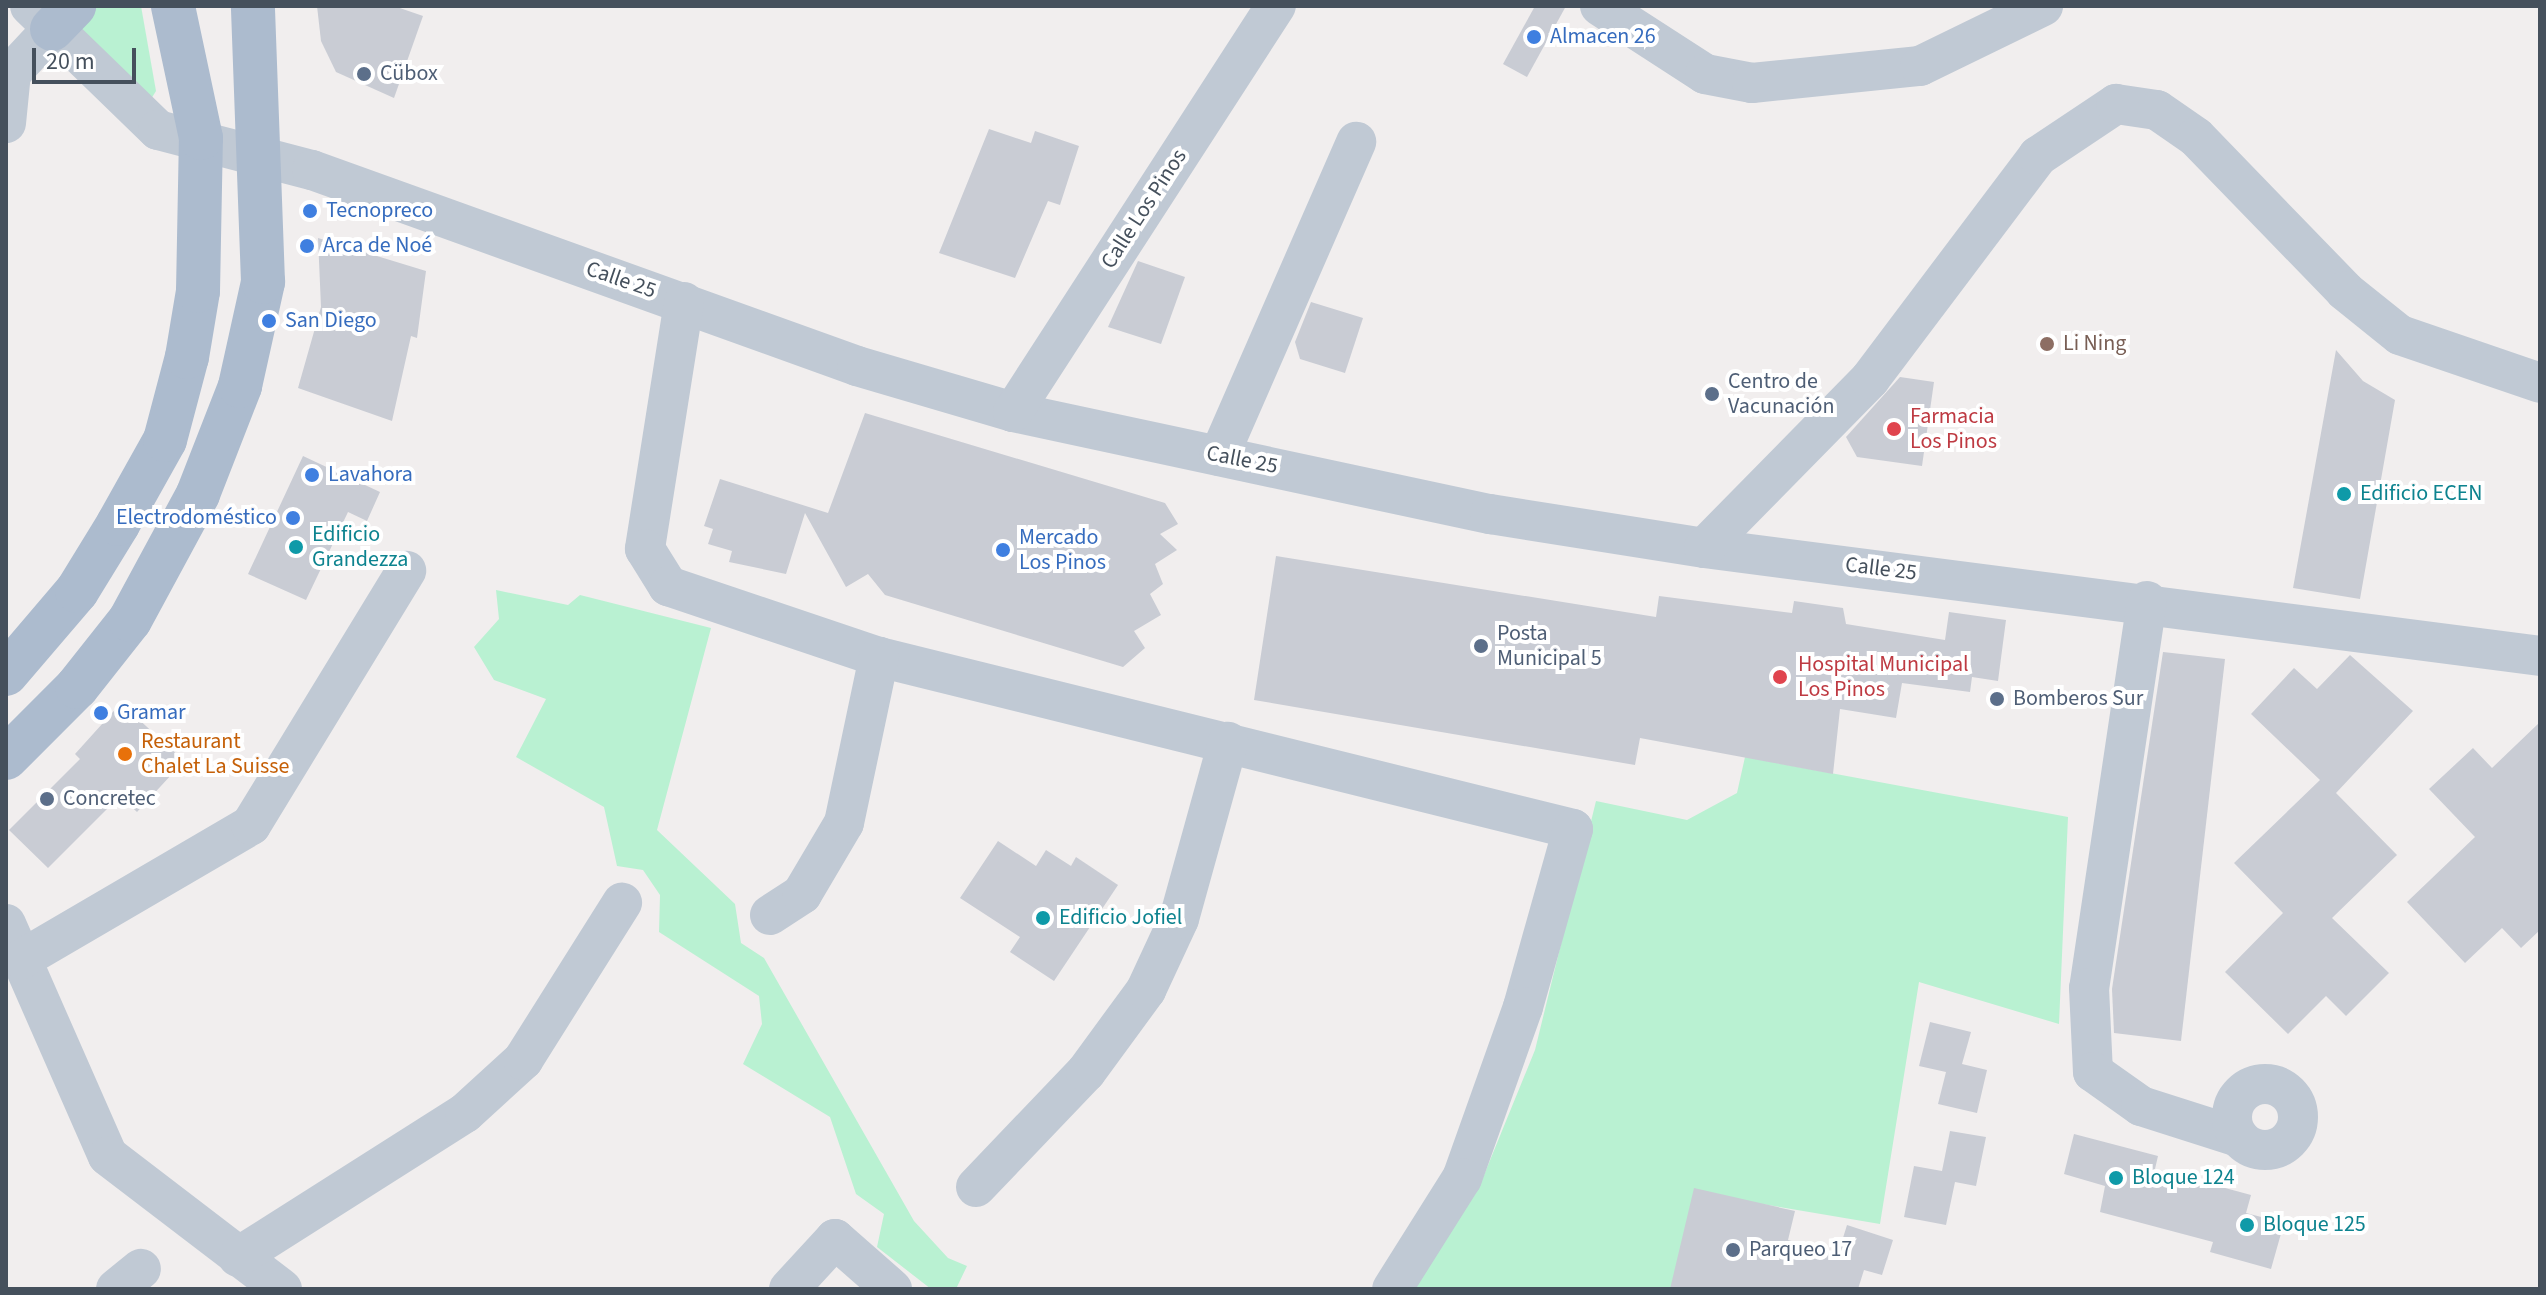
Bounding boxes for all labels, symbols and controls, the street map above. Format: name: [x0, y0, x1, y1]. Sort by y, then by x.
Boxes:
place label: Almacen 26: [1550, 24, 1656, 50]
marker: Almacen 26: [1525, 28, 1543, 46]
scale bar: [36, 32, 140, 82]
text: 20 m: [46, 44, 95, 79]
place label: Cübox: [380, 61, 438, 87]
marker: Cübox: [355, 65, 373, 83]
street label: Calle Los Pinos: [1096, 144, 1192, 274]
place label: Tecnopreco: [326, 198, 433, 224]
marker: Tecnopreco: [301, 202, 319, 220]
place label: Arca de Noé: [323, 233, 432, 259]
marker: Arca de Noé: [298, 237, 316, 255]
street label: Calle 25: [583, 256, 659, 304]
place label: San Diego: [285, 308, 377, 334]
marker: San Diego: [260, 312, 278, 330]
place label: Li Ning: [2063, 331, 2126, 357]
marker: Li Ning: [2038, 335, 2056, 353]
place label: Centro de Vacunación: [1728, 368, 1834, 420]
marker: Centro de Vacunación: [1703, 385, 1721, 403]
place label: Farmacia Los Pinos: [1910, 403, 1997, 454]
marker: Farmacia Los Pinos: [1885, 420, 1903, 438]
street label: Calle 25: [1204, 440, 1280, 480]
place label: Lavahora: [328, 462, 413, 488]
marker: Lavahora: [303, 466, 321, 484]
place label: Edificio ECEN: [2360, 481, 2483, 507]
marker: Edificio ECEN: [2335, 485, 2353, 503]
place label: Electrodoméstico: [116, 505, 277, 531]
marker: Electrodoméstico: [284, 509, 302, 527]
place label: Edificio Grandezza: [312, 521, 408, 572]
place label: Mercado Los Pinos: [1019, 524, 1106, 576]
marker: Edificio Grandezza: [287, 538, 305, 556]
marker: Mercado Los Pinos: [994, 541, 1012, 559]
street label: Calle 25: [1844, 552, 1918, 586]
place label: Posta Municipal 5: [1497, 620, 1602, 672]
marker: Posta Municipal 5: [1472, 637, 1490, 655]
place label: Hospital Municipal Los Pinos: [1798, 651, 1969, 702]
marker: Hospital Municipal Los Pinos: [1769, 666, 1791, 688]
place label: Bomberos Sur: [2013, 686, 2143, 712]
marker: Bomberos Sur: [1988, 690, 2006, 708]
place label: Gramar: [117, 700, 186, 726]
marker: Gramar: [92, 704, 110, 722]
place label: Restaurant Chalet La Suisse: [141, 728, 289, 780]
marker: Restaurant Chalet La Suisse: [116, 745, 134, 763]
place label: Concretec: [63, 786, 156, 812]
marker: Concretec: [38, 790, 56, 808]
place label: Edificio Jofiel: [1059, 905, 1182, 931]
marker: Edificio Jofiel: [1034, 909, 1052, 927]
place label: Bloque 124: [2132, 1165, 2235, 1191]
marker: Bloque 124: [2107, 1169, 2125, 1187]
place label: Bloque 125: [2263, 1212, 2366, 1238]
marker: Bloque 125: [2238, 1216, 2256, 1234]
place label: Parqueo 17: [1749, 1237, 1852, 1263]
marker: Parqueo 17: [1724, 1241, 1742, 1259]

